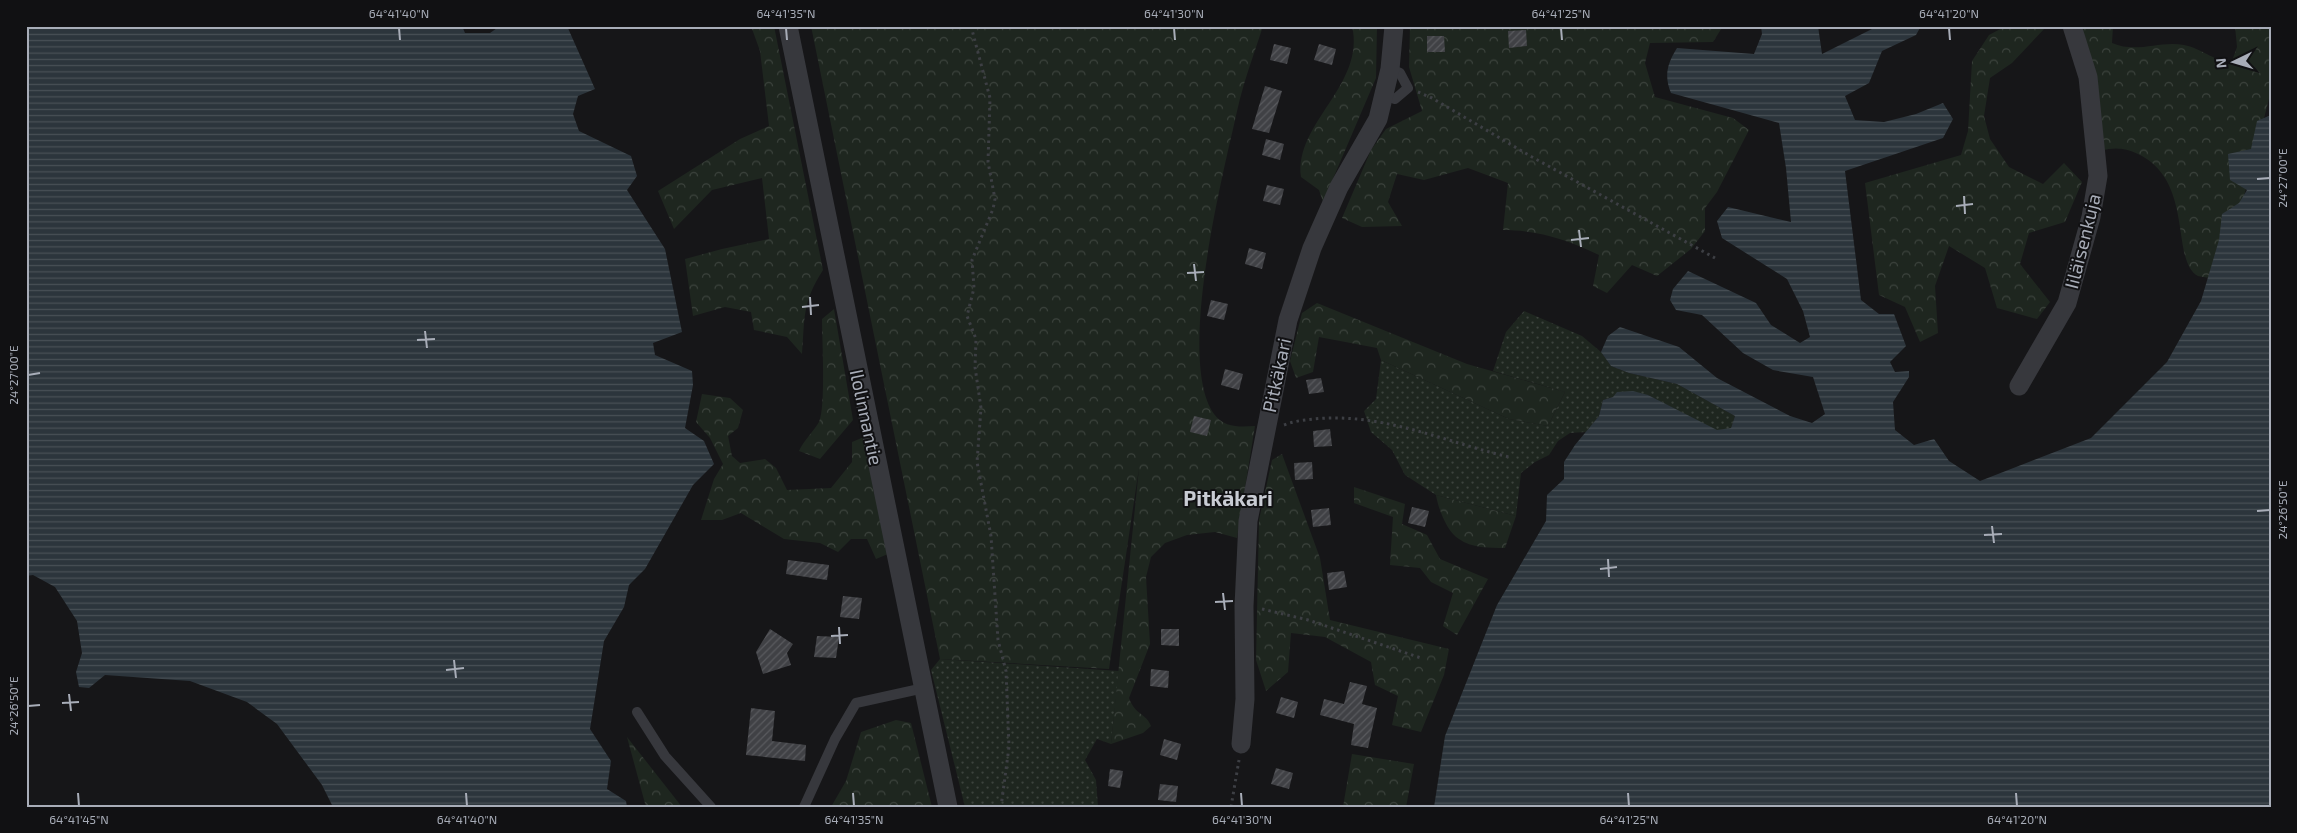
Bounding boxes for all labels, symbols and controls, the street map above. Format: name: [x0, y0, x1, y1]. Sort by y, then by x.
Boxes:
text: 64°41'40"N: [369, 6, 429, 20]
text: 64°41'35"N: [756, 6, 816, 20]
text: 64°41'30"N: [1144, 6, 1204, 20]
text: 64°41'25"N: [1531, 6, 1591, 20]
text: 64°41'20"N: [1919, 6, 1979, 20]
north arrow: [2210, 38, 2260, 88]
text: N: [2212, 57, 2229, 69]
text: 24°27'00"E: [2275, 148, 2289, 208]
street label: Iiläisenkuja: [2059, 191, 2105, 291]
street label: Pitkäkari: [1257, 336, 1295, 414]
text: 24°27'00"E: [6, 345, 20, 405]
street label: Ilolinnantie: [846, 367, 888, 467]
text: 24°26'50"E: [2275, 480, 2289, 540]
district label: Pitkäkari: [1183, 485, 1273, 510]
text: 24°26'50"E: [6, 676, 20, 736]
text: 64°41'45"N: [49, 812, 109, 826]
text: 64°41'40"N: [437, 812, 497, 826]
text: 64°41'35"N: [824, 812, 884, 826]
text: 64°41'30"N: [1212, 812, 1272, 826]
text: 64°41'25"N: [1599, 812, 1659, 826]
text: 64°41'20"N: [1987, 812, 2047, 826]

